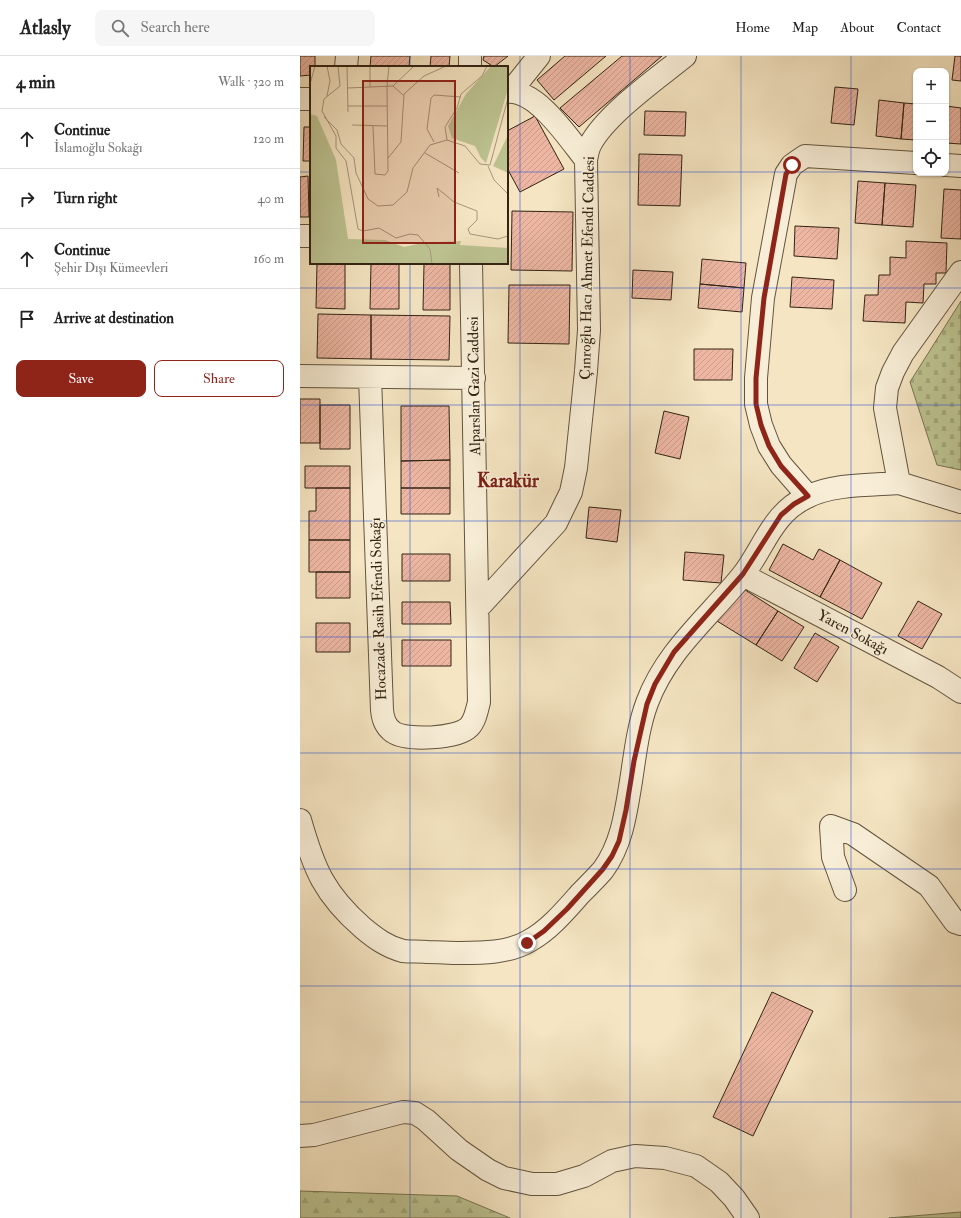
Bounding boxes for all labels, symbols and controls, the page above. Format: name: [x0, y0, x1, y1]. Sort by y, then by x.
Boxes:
search box: [95, 10, 375, 46]
text: Atlasly: [20, 16, 71, 40]
icon: search: [109, 17, 131, 39]
text: Search here: [141, 18, 210, 37]
text: Home: [735, 19, 770, 36]
text: Map: [792, 19, 818, 36]
text: About: [840, 19, 874, 36]
text: Contact: [896, 19, 941, 36]
inset map: [310, 66, 508, 264]
map controls: [913, 68, 949, 176]
button: +: [913, 68, 949, 104]
text: 4 min: [16, 72, 55, 93]
text: Walk · 320 m: [218, 74, 284, 90]
button: −: [913, 104, 949, 140]
text: Continue: [54, 121, 110, 140]
icon: ahead: [16, 128, 38, 150]
text: 120 m: [253, 131, 284, 147]
text: İslamoğlu Sokağı: [54, 140, 143, 156]
button: locate: [913, 140, 949, 176]
street label: Çınroğlu Hacı Ahmet Efendi Caddesi: [576, 156, 599, 380]
route start: [783, 156, 801, 174]
icon: right: [16, 188, 38, 210]
text: Turn right: [54, 189, 117, 208]
text: 40 m: [258, 191, 284, 207]
text: Continue: [54, 241, 110, 260]
icon: ahead: [16, 248, 38, 270]
text: 160 m: [253, 251, 284, 267]
text: Şehir Dışı Kümeevleri: [54, 260, 168, 276]
icon: arrive: [16, 308, 38, 330]
text: Arrive at destination: [54, 309, 174, 328]
street label: Alparslan Gazi Caddesi: [464, 316, 486, 457]
button: Save: [16, 360, 146, 397]
button: Share: [154, 360, 284, 397]
district label: Karakür: [477, 469, 540, 493]
street label: Hocazade Rasih Efendi Sokağı: [366, 517, 391, 701]
street label: Yaren Sokağı: [814, 606, 892, 659]
route end: [518, 934, 536, 952]

